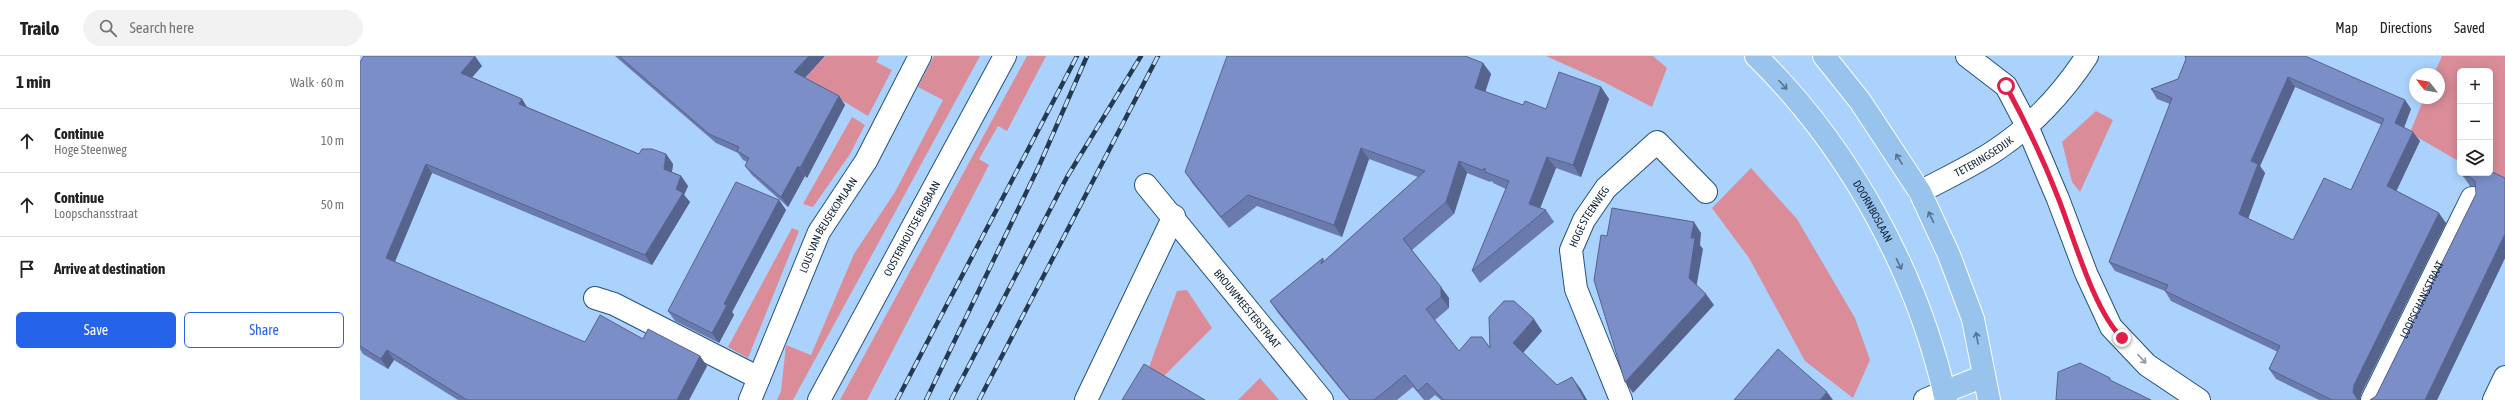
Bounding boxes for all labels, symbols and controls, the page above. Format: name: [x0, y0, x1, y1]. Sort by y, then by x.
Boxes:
search box: [83, 10, 363, 46]
text: Trailo: [20, 17, 59, 39]
icon: search: [97, 17, 119, 39]
text: Search here: [129, 19, 194, 36]
text: Map: [2335, 20, 2358, 36]
text: Directions: [2380, 20, 2432, 36]
text: Saved: [2454, 20, 2485, 36]
north arrow: [2409, 68, 2445, 104]
map controls: [2457, 68, 2493, 176]
button: +: [2457, 68, 2493, 104]
text: 1 min: [16, 72, 51, 92]
text: Walk · 60 m: [290, 75, 344, 90]
route start: [1997, 77, 2015, 95]
one-way arrow: [1778, 79, 1787, 90]
button: −: [2457, 104, 2493, 140]
text: Continue: [54, 125, 104, 142]
icon: ahead: [16, 130, 38, 152]
text: 10 m: [321, 133, 344, 148]
street label: TETERINGSEDIJK: [1952, 133, 2016, 179]
button: layers: [2457, 140, 2493, 176]
text: Hoge Steenweg: [54, 142, 127, 157]
one-way arrow: [1895, 153, 1903, 165]
street label: LOUS VAN BEUSEKOMLAAN: [797, 175, 859, 275]
street label: DOORNBOSLAAN: [1851, 178, 1895, 244]
street label: OOSTERHOUTSE BUSBAAN: [881, 179, 942, 278]
street label: HOGE STEENWEG: [1567, 184, 1611, 249]
text: Continue: [54, 189, 104, 206]
icon: ahead: [16, 194, 38, 216]
text: 50 m: [321, 197, 344, 212]
text: Loopschansstraat: [54, 206, 138, 221]
one-way arrow: [1927, 211, 1935, 223]
one-way arrow: [1896, 257, 1903, 269]
icon: arrive: [16, 258, 38, 280]
street label: LOOPSCHANSSTRAAT: [2397, 259, 2446, 340]
text: Arrive at destination: [54, 260, 165, 277]
street label: BROUWMEESTERSTRAAT: [1212, 267, 1283, 351]
button: Save: [16, 312, 176, 348]
button: Share: [184, 312, 344, 348]
route end: [2113, 329, 2131, 347]
one-way arrow: [1972, 332, 1980, 345]
one-way arrow: [2137, 354, 2147, 364]

